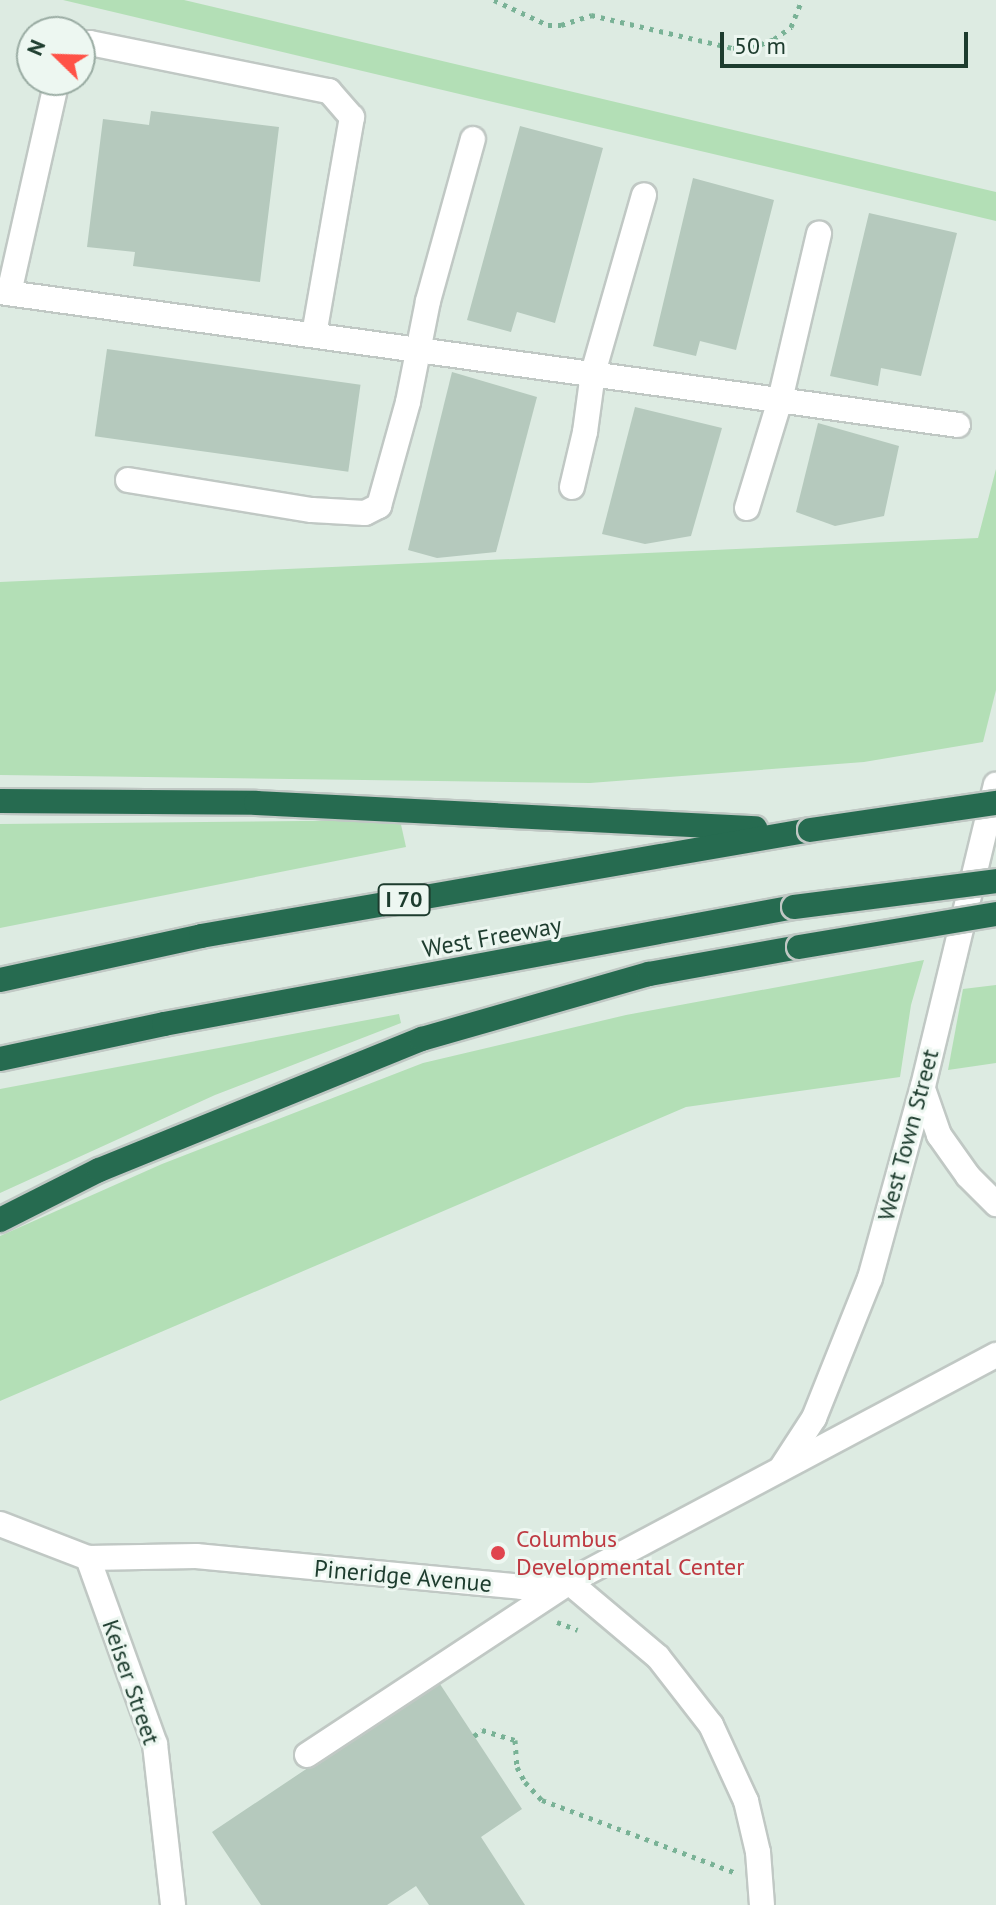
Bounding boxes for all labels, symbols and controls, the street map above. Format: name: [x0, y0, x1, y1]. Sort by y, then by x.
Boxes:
north arrow: [16, 16, 96, 96]
scale bar: [724, 16, 972, 66]
text: 50 m: [734, 30, 786, 61]
text: N: [20, 35, 51, 60]
road number: I 70: [376, 882, 432, 918]
street label: West Freeway: [420, 911, 564, 963]
street label: West Town Street: [871, 1046, 945, 1224]
place label: Columbus Developmental Center: [516, 1525, 744, 1581]
marker: Columbus Developmental Center: [487, 1542, 509, 1564]
street label: Pineridge Avenue: [313, 1554, 493, 1598]
street label: Keiser Street: [96, 1616, 166, 1748]

